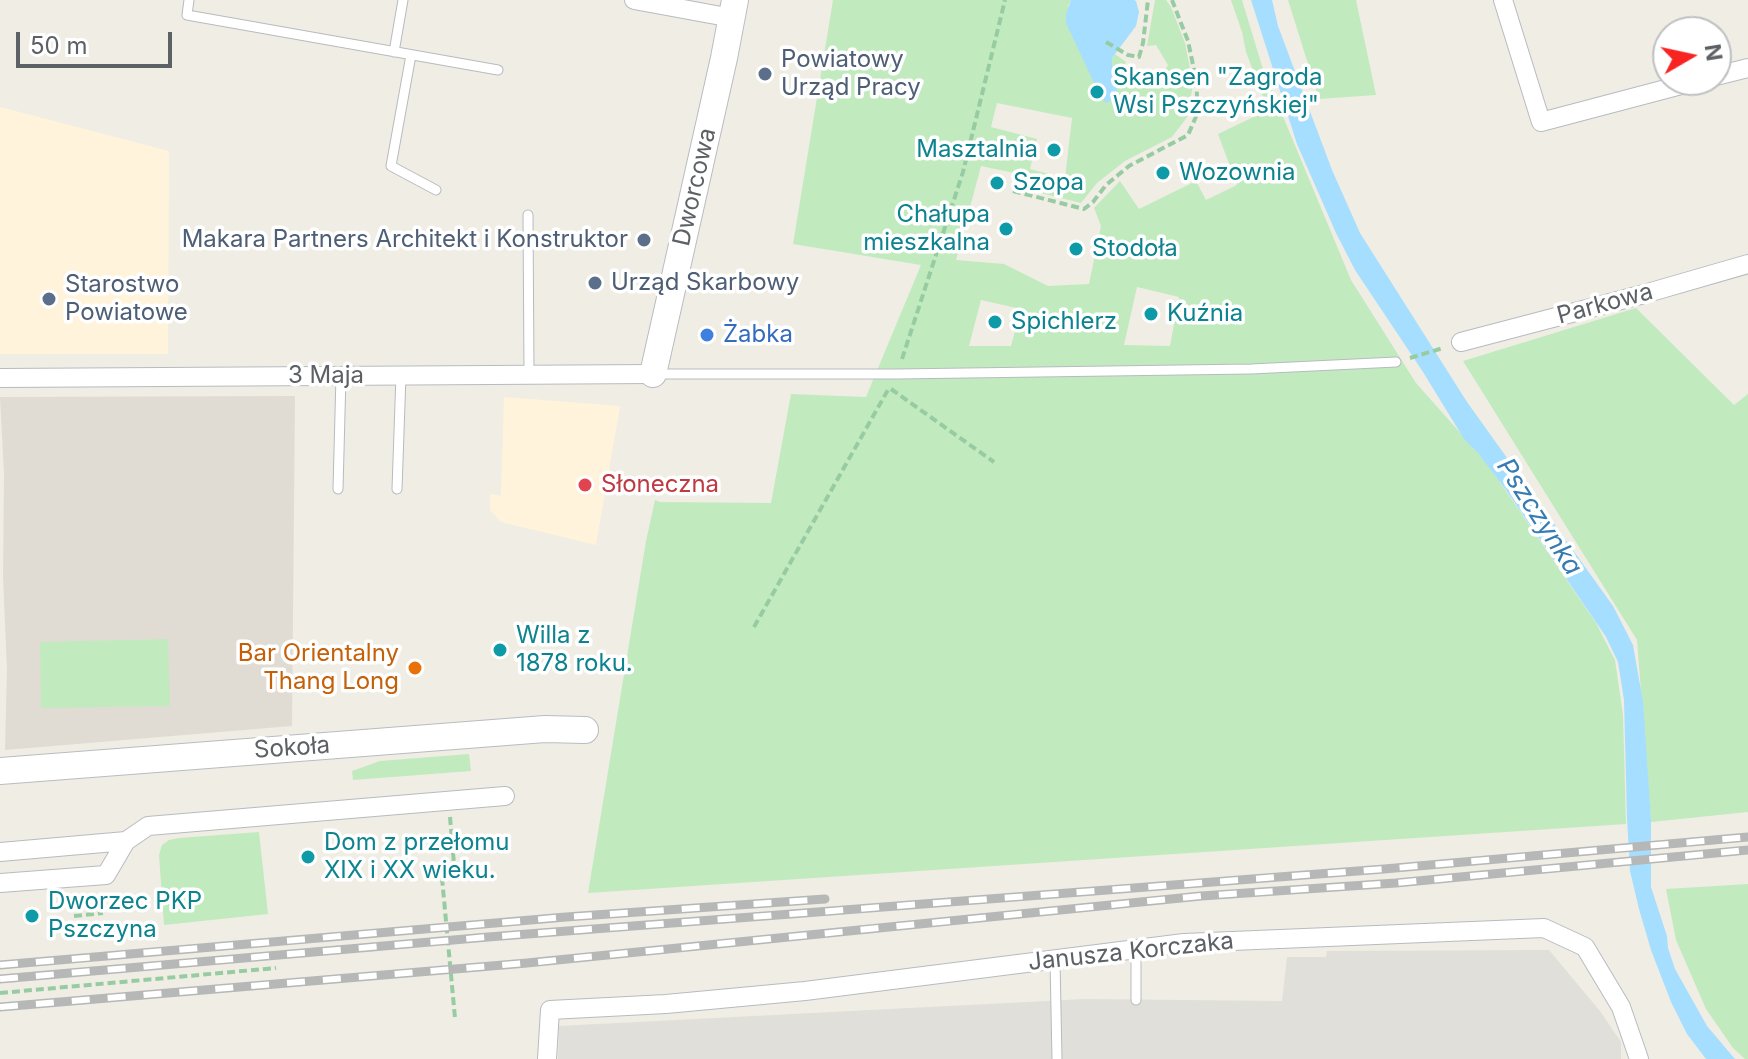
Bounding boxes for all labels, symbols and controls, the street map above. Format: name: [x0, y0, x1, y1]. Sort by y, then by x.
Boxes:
scale bar: [20, 16, 176, 66]
north arrow: [1652, 16, 1732, 96]
text: 50 m: [30, 31, 88, 60]
text: N: [1700, 42, 1728, 63]
place label: Powiatowy Urząd Pracy: [781, 46, 921, 102]
place label: Skansen "Zagroda Wsi Pszczyńskiej": [1113, 64, 1322, 120]
marker: Powiatowy Urząd Pracy: [756, 65, 774, 83]
marker: Skansen "Zagroda Wsi Pszczyńskiej": [1088, 83, 1106, 101]
street label: Dworcowa: [667, 125, 723, 249]
place label: Masztalnia: [916, 136, 1038, 164]
marker: Masztalnia: [1045, 141, 1063, 159]
place label: Wozownia: [1179, 159, 1295, 187]
marker: Wozownia: [1154, 164, 1172, 182]
place label: Szopa: [1013, 169, 1084, 197]
marker: Szopa: [988, 174, 1006, 192]
place label: Chałupa mieszkalna: [863, 201, 990, 257]
marker: Chałupa mieszkalna: [997, 220, 1015, 238]
place label: Makara Partners Architekt i Konstruktor: [182, 226, 628, 254]
marker: Makara Partners Architekt i Konstruktor: [635, 231, 653, 249]
place label: Stodoła: [1092, 235, 1178, 263]
marker: Stodoła: [1067, 240, 1085, 258]
place label: Urząd Skarbowy: [611, 269, 799, 297]
place label: Starostwo Powiatowe: [65, 271, 188, 327]
marker: Urząd Skarbowy: [586, 274, 604, 292]
street label: Parkowa: [1554, 277, 1656, 331]
marker: Starostwo Powiatowe: [40, 290, 58, 308]
place label: Kuźnia: [1167, 300, 1243, 328]
marker: Kuźnia: [1142, 305, 1160, 323]
place label: Spichlerz: [1011, 308, 1117, 336]
marker: Spichlerz: [986, 313, 1004, 331]
place label: Żabka: [723, 321, 793, 349]
marker: Żabka: [698, 326, 716, 344]
street label: 3 Maja: [288, 362, 364, 390]
water label: Pszczynka: [1490, 453, 1588, 581]
place label: Słoneczna: [601, 471, 719, 499]
marker: Słoneczna: [576, 476, 594, 494]
place label: Willa z 1878 roku.: [516, 622, 633, 678]
place label: Bar Orientalny Thang Long: [238, 640, 399, 696]
marker: Willa z 1878 roku.: [491, 641, 509, 659]
marker: Bar Orientalny Thang Long: [406, 659, 424, 677]
street label: Sokoła: [253, 731, 331, 765]
place label: Dom z przełomu XIX i XX wieku.: [324, 829, 510, 885]
marker: Dom z przełomu XIX i XX wieku.: [299, 848, 317, 866]
place label: Dworzec PKP Pszczyna: [48, 888, 202, 944]
marker: Dworzec PKP Pszczyna: [23, 907, 41, 925]
street label: Janusza Korczaka: [1027, 927, 1235, 977]

